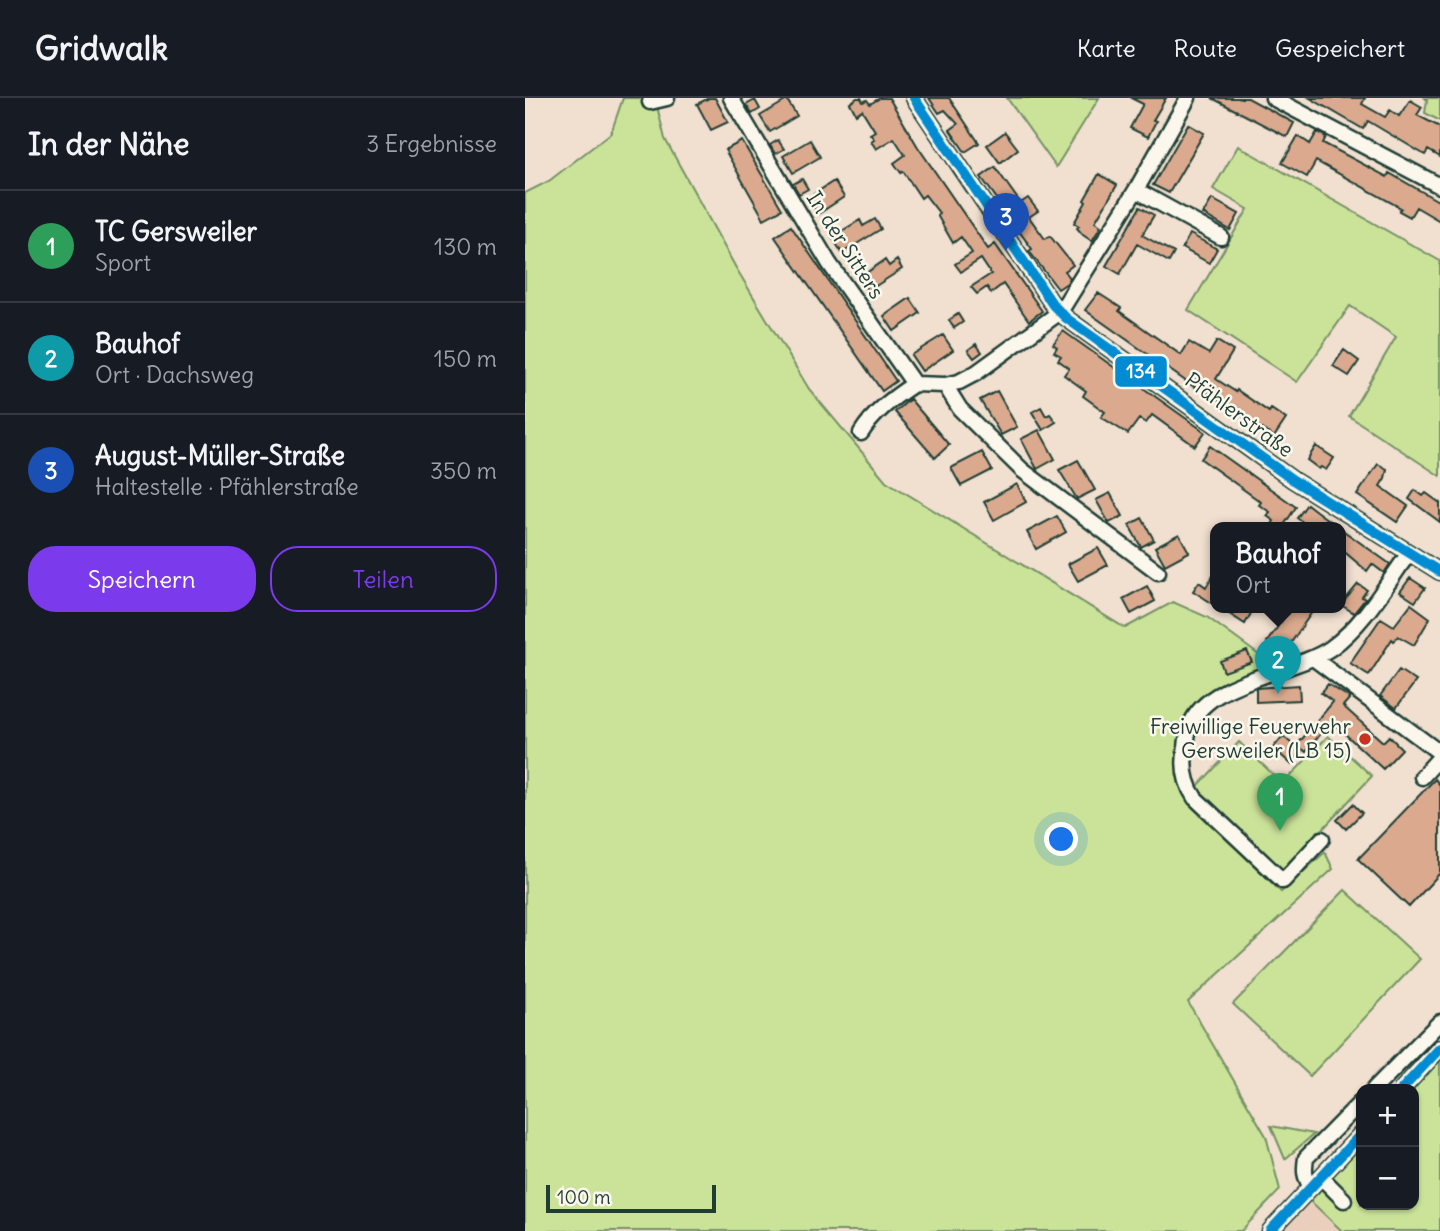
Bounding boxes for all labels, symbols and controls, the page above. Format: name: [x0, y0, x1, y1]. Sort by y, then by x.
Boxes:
text: Gridwalk: [35, 27, 168, 69]
text: Karte: [1077, 33, 1136, 63]
text: Route: [1174, 33, 1237, 63]
text: Gespeichert: [1275, 33, 1405, 63]
text: In der Nähe: [28, 125, 190, 163]
text: 3 Ergebnisse: [366, 129, 497, 158]
street label: In der Sitters: [801, 186, 890, 304]
pin: 3: [983, 193, 1029, 251]
text: TC Gersweiler: [95, 215, 257, 248]
text: 1: [46, 232, 56, 261]
text: 130 m: [434, 232, 497, 261]
text: Sport: [95, 248, 151, 277]
text: Bauhof: [95, 327, 180, 360]
text: 2: [45, 344, 57, 373]
text: 150 m: [434, 344, 497, 373]
line badge: 134: [1114, 355, 1168, 388]
text: 134: [1126, 359, 1156, 383]
text: Ort · Dachsweg: [95, 360, 254, 389]
street label: Pfählerstraße: [1180, 366, 1299, 463]
text: August-Müller-Straße: [95, 439, 345, 472]
text: 3: [44, 456, 58, 485]
text: 350 m: [430, 456, 497, 485]
text: Haltestelle · Pfählerstraße: [95, 472, 359, 501]
popup: [1210, 522, 1346, 613]
text: Bauhof: [1236, 537, 1320, 570]
button: Speichern: [28, 546, 256, 612]
button: Teilen: [270, 546, 497, 612]
text: Ort: [1236, 570, 1270, 599]
pin: 2: [1255, 636, 1301, 694]
place label: Freiwillige Feuerwehr Gersweiler (LB 15): [1150, 713, 1351, 764]
marker: Freiwillige Feuerwehr Gersweiler (LB 15): [1357, 731, 1373, 747]
pin: 1: [1257, 773, 1303, 831]
your location: [1044, 822, 1078, 856]
map controls: [1356, 1084, 1419, 1210]
button: +: [1356, 1084, 1419, 1147]
button: −: [1356, 1147, 1419, 1210]
scale bar: [546, 1182, 716, 1214]
text: 100 m: [557, 1185, 611, 1209]

